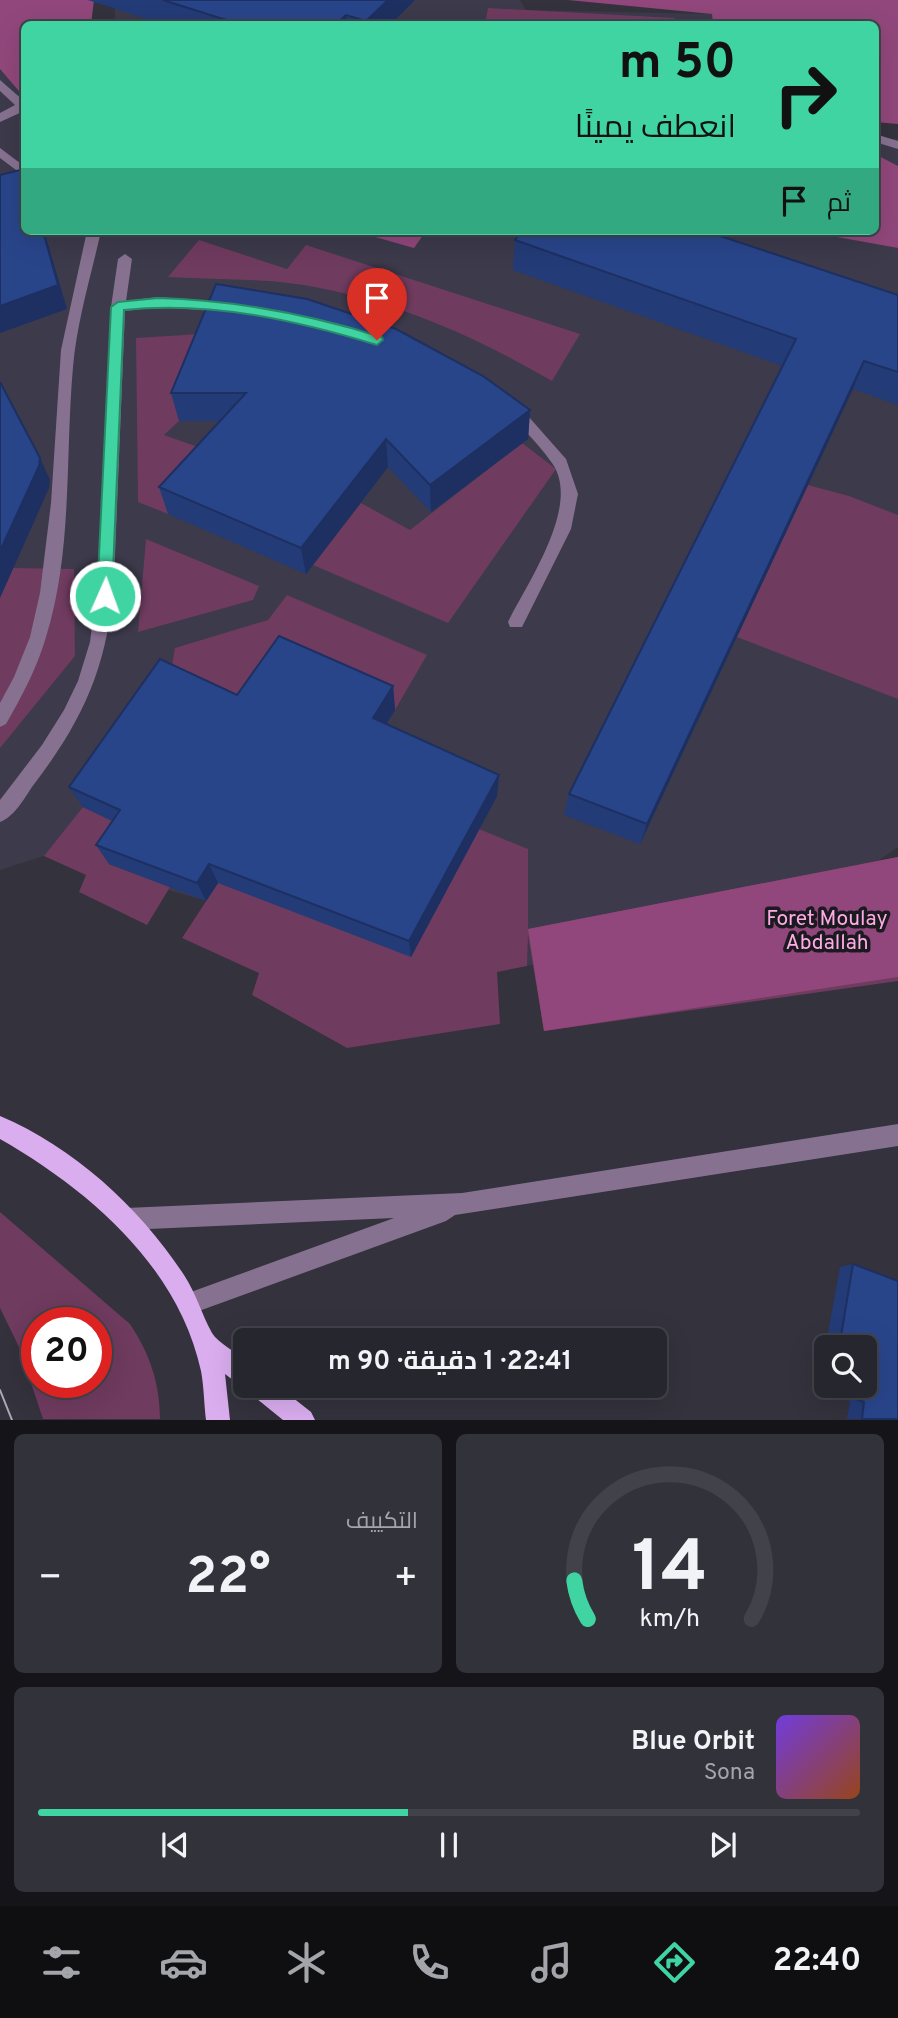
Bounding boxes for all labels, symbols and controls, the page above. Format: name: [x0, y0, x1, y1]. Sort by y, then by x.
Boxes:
text: 50 m: [619, 34, 736, 96]
icon: right: [760, 49, 851, 140]
text: انعطف يمينًا: [575, 109, 736, 149]
icon: arrive: [775, 182, 813, 220]
text: ثم: [827, 188, 851, 221]
pin: [347, 268, 407, 340]
icon: arrive: [358, 279, 396, 317]
position arrow: [68, 559, 142, 633]
park label: Foret Moulay Abdallah: [766, 906, 888, 957]
speed limit sign: 20: [21, 1307, 112, 1398]
map controls: [814, 1335, 877, 1398]
button: search: [814, 1335, 877, 1398]
text: 22:41 · 1 دقيقة · 90 m: [328, 1346, 572, 1379]
text: التكييف: [346, 1508, 418, 1537]
text: 14: [632, 1526, 708, 1618]
text: 22°: [185, 1546, 271, 1612]
text: −: [38, 1555, 63, 1604]
text: +: [393, 1555, 418, 1604]
text: km/h: [640, 1604, 700, 1636]
text: Blue Orbit: [631, 1726, 755, 1759]
text: Sona: [704, 1759, 755, 1788]
icon: previous: [156, 1826, 194, 1864]
icon: pause: [430, 1826, 468, 1864]
icon: next: [704, 1826, 742, 1864]
icon: filters: [37, 1938, 86, 1987]
icon: car: [159, 1938, 208, 1987]
icon: climate: [282, 1938, 331, 1987]
icon: phone: [405, 1938, 454, 1987]
icon: music: [527, 1938, 576, 1987]
icon: directions: [650, 1938, 699, 1987]
text: 22:40: [773, 1942, 861, 1982]

